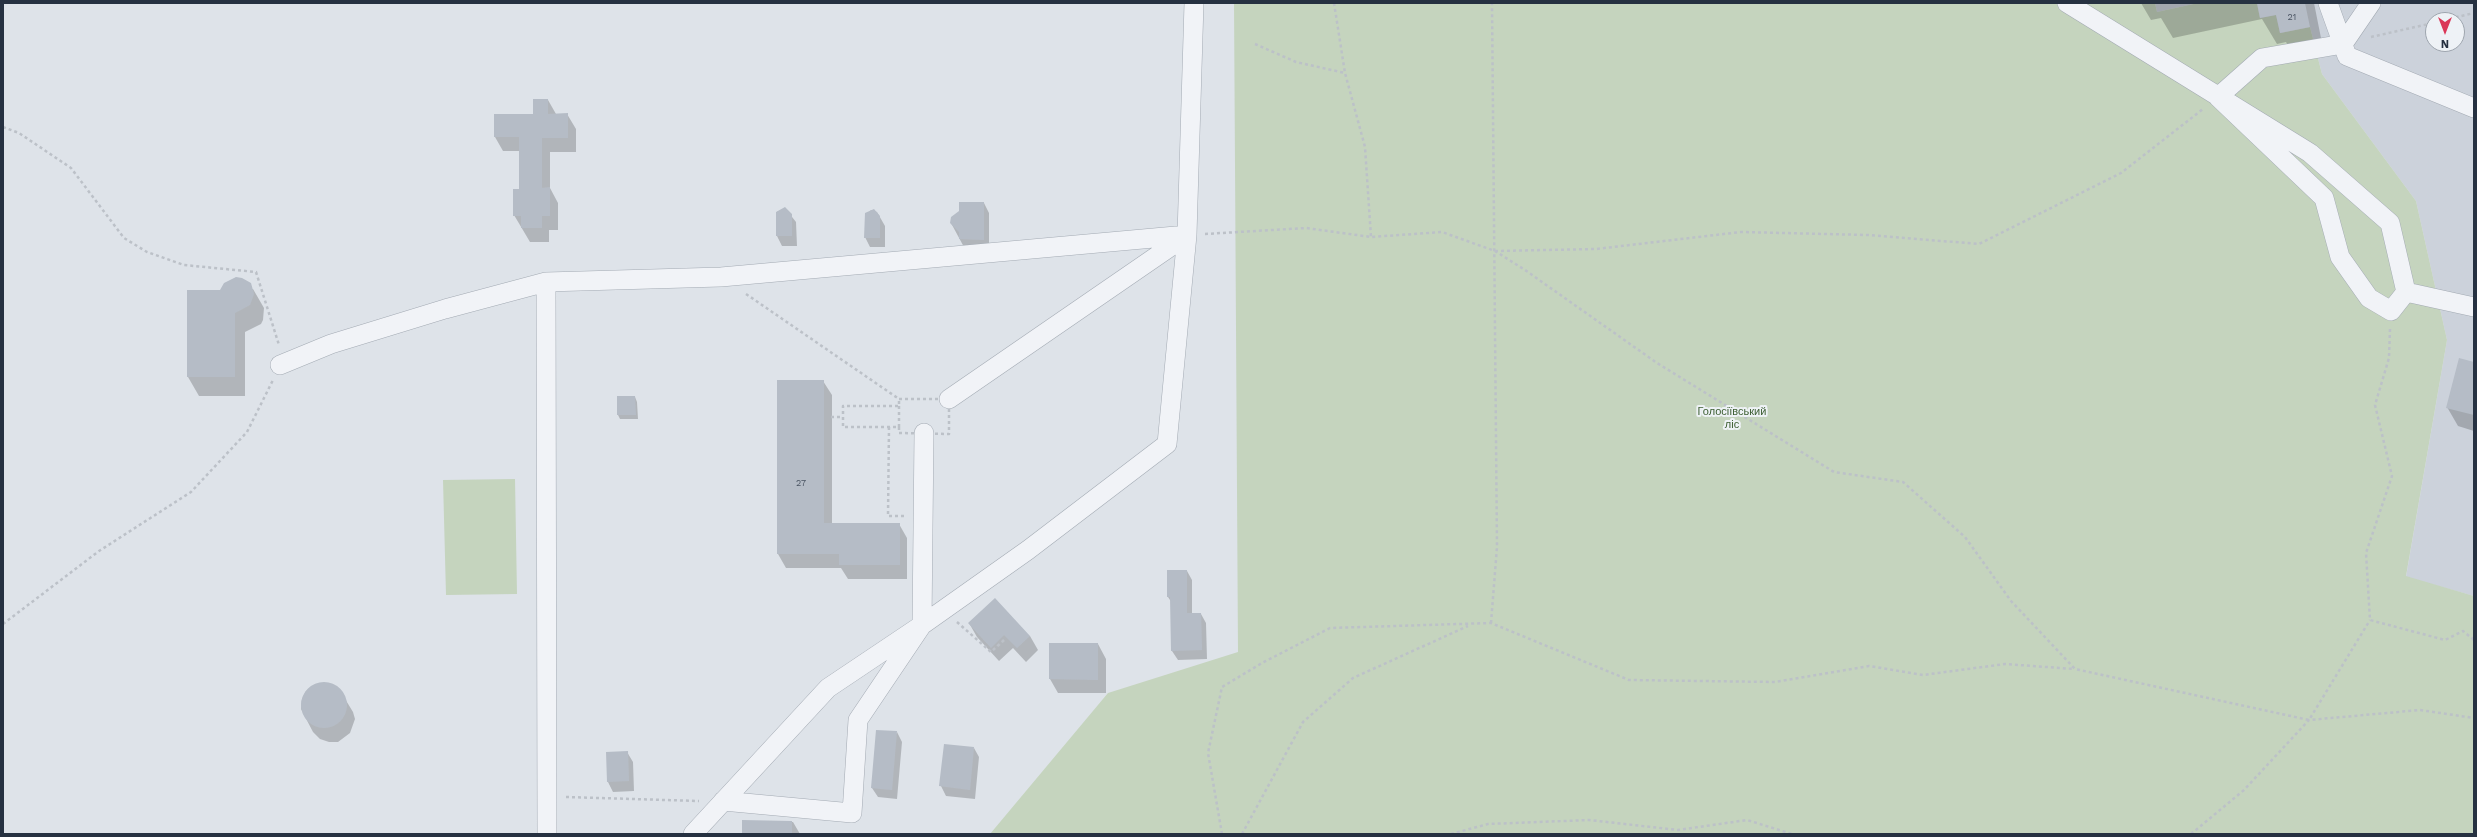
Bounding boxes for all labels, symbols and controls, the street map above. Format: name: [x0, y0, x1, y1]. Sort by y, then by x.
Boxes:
house number: 21: [2288, 12, 2296, 22]
north arrow: [2425, 12, 2465, 52]
text: N: [2441, 37, 2449, 50]
park label: Голосіївський ліс: [1698, 405, 1766, 431]
house number: 27: [796, 478, 806, 488]

